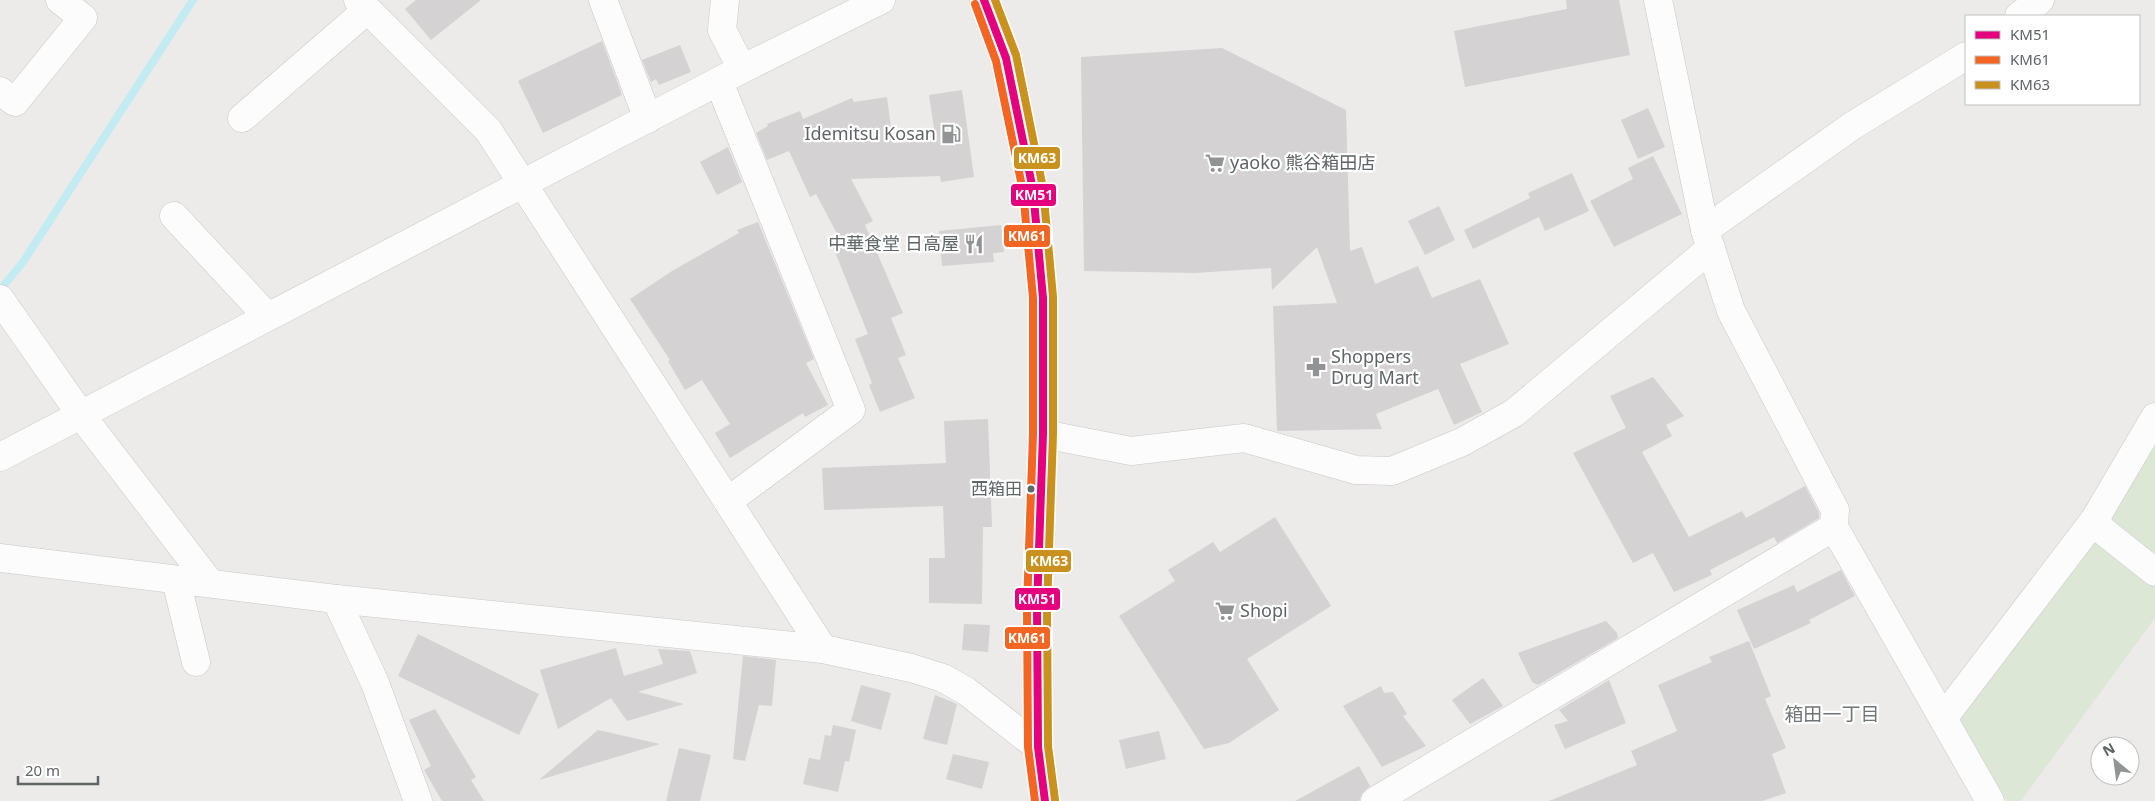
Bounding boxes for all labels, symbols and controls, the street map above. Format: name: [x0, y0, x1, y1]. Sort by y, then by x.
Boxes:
legend: [1965, 15, 2140, 105]
text: KM51: [2010, 24, 2050, 44]
text: KM61: [2010, 49, 2050, 69]
text: KM63: [2010, 74, 2050, 94]
place label: Idemitsu Kosan: [804, 121, 936, 145]
fuel station icon: Idemitsu Kosan: [940, 123, 962, 145]
line badge: KM63: [1013, 146, 1061, 170]
text: KM63: [1018, 148, 1056, 167]
place label: yaoko 熊谷箱田店: [1230, 150, 1375, 174]
supermarket icon: yaoko 熊谷箱田店: [1204, 152, 1226, 174]
line badge: KM51: [1010, 183, 1057, 207]
text: KM51: [1015, 185, 1053, 204]
line badge: KM61: [1003, 224, 1051, 248]
text: KM61: [1008, 226, 1046, 245]
place label: 中華食堂 日高屋: [828, 231, 959, 255]
restaurant icon: 中華食堂 日高屋: [963, 233, 985, 255]
place label: Shoppers Drug Mart: [1331, 344, 1419, 389]
pharmacy icon: Shoppers Drug Mart: [1305, 356, 1327, 378]
place label: 西箱田: [971, 477, 1022, 500]
marker: 西箱田: [1026, 484, 1036, 494]
line badge: KM63: [1025, 549, 1072, 573]
text: KM63: [1030, 551, 1068, 570]
line badge: KM51: [1014, 587, 1061, 611]
text: KM51: [1018, 589, 1056, 608]
place label: Shopi: [1240, 598, 1288, 622]
supermarket icon: Shopi: [1214, 600, 1236, 622]
line badge: KM61: [1004, 626, 1051, 650]
text: KM61: [1008, 628, 1046, 647]
district label: 箱田一丁目: [1784, 701, 1880, 727]
north arrow: [2090, 736, 2140, 786]
text: N: [2099, 738, 2118, 760]
scale bar: [18, 754, 98, 786]
text: 20 m: [25, 760, 60, 780]

